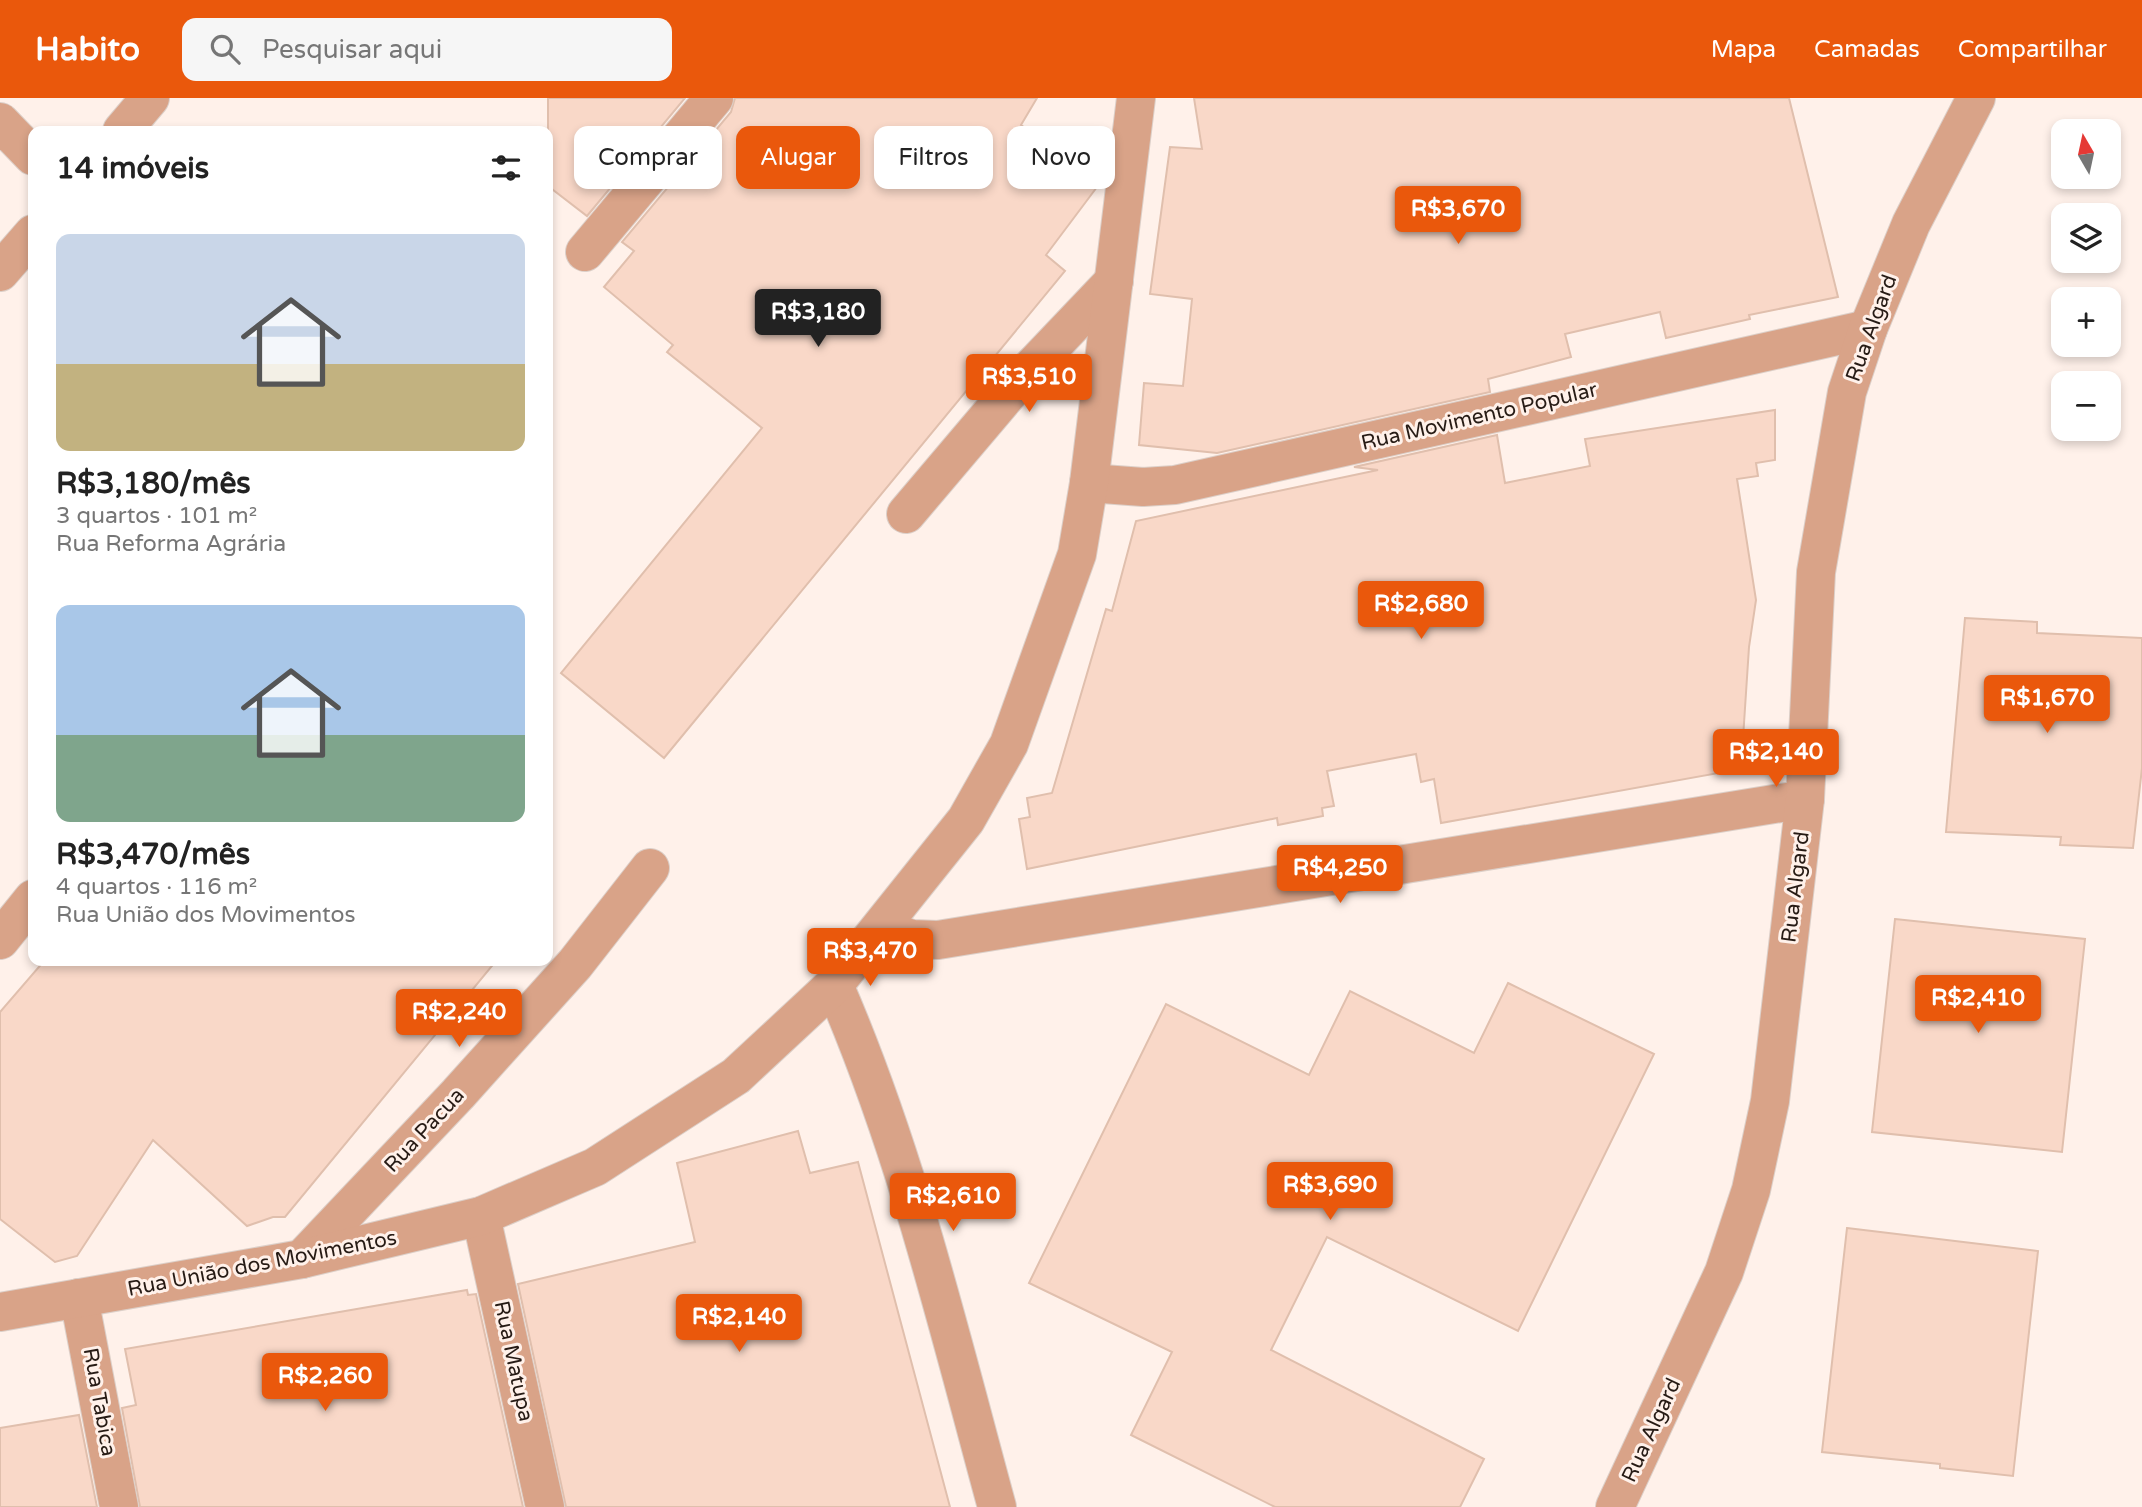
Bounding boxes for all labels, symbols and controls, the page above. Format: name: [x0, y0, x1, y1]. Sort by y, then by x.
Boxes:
search box: [182, 18, 672, 81]
text: Habito: [35, 30, 140, 69]
icon: search: [206, 30, 244, 68]
text: Pesquisar aqui: [262, 34, 442, 65]
text: Mapa: [1711, 35, 1776, 64]
text: Camadas: [1814, 35, 1920, 64]
text: Compartilhar: [1958, 35, 2107, 64]
north arrow: [2051, 119, 2121, 189]
map controls: [2051, 119, 2121, 441]
chip: Comprar: [574, 126, 722, 189]
chip: Alugar: [736, 126, 860, 189]
chip: Filtros: [874, 126, 993, 189]
chip: Novo: [1007, 126, 1115, 189]
icon: filters: [487, 149, 525, 187]
text: 14 imóveis: [56, 150, 209, 187]
pin: R$3,670: [1393, 186, 1523, 246]
text: R$3,670: [1411, 195, 1505, 223]
button: layers: [2051, 203, 2121, 273]
street label: Rua Algard: [1841, 271, 1902, 385]
icon: home: [228, 279, 354, 405]
button: +: [2051, 287, 2121, 357]
pin: R$3,180: [753, 289, 883, 349]
text: R$3,180: [771, 298, 865, 326]
pin: R$3,510: [964, 354, 1094, 414]
text: R$3,510: [982, 363, 1076, 391]
button: −: [2051, 371, 2121, 441]
street label: Rua Movimento Popular: [1359, 377, 1600, 456]
text: R$3,180/mês: [56, 465, 251, 502]
text: 3 quartos · 101 m²: [56, 502, 257, 530]
text: Rua Reforma Agrária: [56, 530, 286, 558]
pin: R$2,680: [1356, 582, 1486, 641]
text: R$2,680: [1374, 590, 1468, 618]
icon: home: [228, 650, 354, 776]
pin: R$1,670: [1982, 676, 2112, 735]
text: R$1,670: [2000, 684, 2094, 712]
pin: R$2,140: [1711, 730, 1841, 789]
text: R$2,140: [1729, 738, 1823, 766]
street label: Rua Algard: [1776, 830, 1815, 944]
text: R$3,470/mês: [56, 836, 250, 873]
pin: R$4,250: [1275, 846, 1405, 905]
text: R$4,250: [1293, 854, 1387, 882]
text: 4 quartos · 116 m²: [56, 873, 257, 901]
text: Rua União dos Movimentos: [56, 901, 356, 929]
pin: R$3,470: [805, 928, 935, 988]
text: R$3,470: [823, 937, 917, 965]
pin: R$2,410: [1913, 976, 2043, 1035]
text: R$2,410: [1931, 984, 2025, 1012]
pin: R$2,240: [394, 990, 524, 1049]
text: R$2,240: [412, 998, 506, 1026]
street label: Rua Pacua: [379, 1083, 470, 1178]
pin: R$3,690: [1265, 1162, 1395, 1222]
text: R$3,690: [1283, 1171, 1377, 1199]
pin: R$2,610: [888, 1174, 1018, 1233]
text: R$2,610: [906, 1182, 1000, 1210]
street label: Rua União dos Movimentos: [125, 1225, 399, 1302]
pin: R$2,140: [674, 1294, 804, 1354]
street label: Rua Matupa: [489, 1298, 538, 1424]
text: R$2,140: [692, 1303, 786, 1331]
street label: Rua Tabica: [78, 1346, 121, 1458]
pin: R$2,260: [260, 1354, 390, 1413]
text: R$2,260: [278, 1362, 372, 1390]
street label: Rua Algard: [1616, 1374, 1686, 1486]

